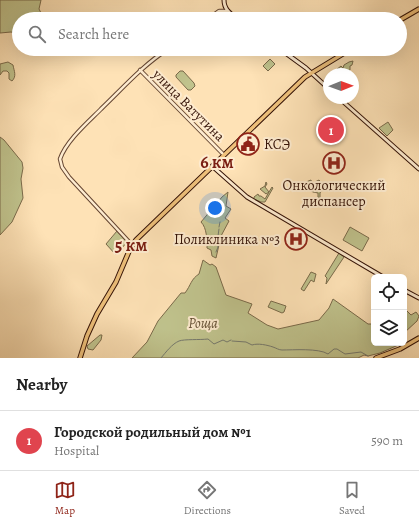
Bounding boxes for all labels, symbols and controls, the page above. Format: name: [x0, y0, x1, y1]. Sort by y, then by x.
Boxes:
search box: [12, 12, 407, 56]
icon: search: [26, 23, 48, 45]
text: Search here: [58, 24, 129, 44]
street label: улица Ватутина: [148, 64, 229, 146]
north arrow: [323, 68, 359, 104]
pin: 1: [318, 115, 344, 145]
public building icon: КСЭ: [235, 131, 261, 157]
place label: КСЭ: [264, 135, 290, 154]
district label: 6 км: [200, 150, 234, 174]
hospital icon: Онкологический диспансер: [321, 150, 347, 176]
place label: Онкологический диспансер: [283, 176, 385, 211]
your location: [205, 198, 225, 218]
hospital icon: Поликлиника №3: [283, 226, 309, 252]
place label: Поликлиника №3: [174, 230, 280, 249]
district label: 5 км: [115, 233, 147, 257]
map controls: [371, 274, 407, 346]
button: locate: [371, 274, 407, 310]
button: layers: [371, 310, 407, 346]
park label: Роща: [188, 314, 218, 333]
text: Nearby: [16, 373, 67, 396]
text: Городской родильный дом №1: [54, 422, 251, 442]
text: 1: [27, 432, 31, 449]
text: 590 m: [371, 432, 403, 449]
text: Hospital: [54, 442, 99, 459]
tab: Map: [54, 479, 76, 518]
tab: Directions: [184, 479, 231, 518]
tab: Saved: [339, 479, 365, 518]

